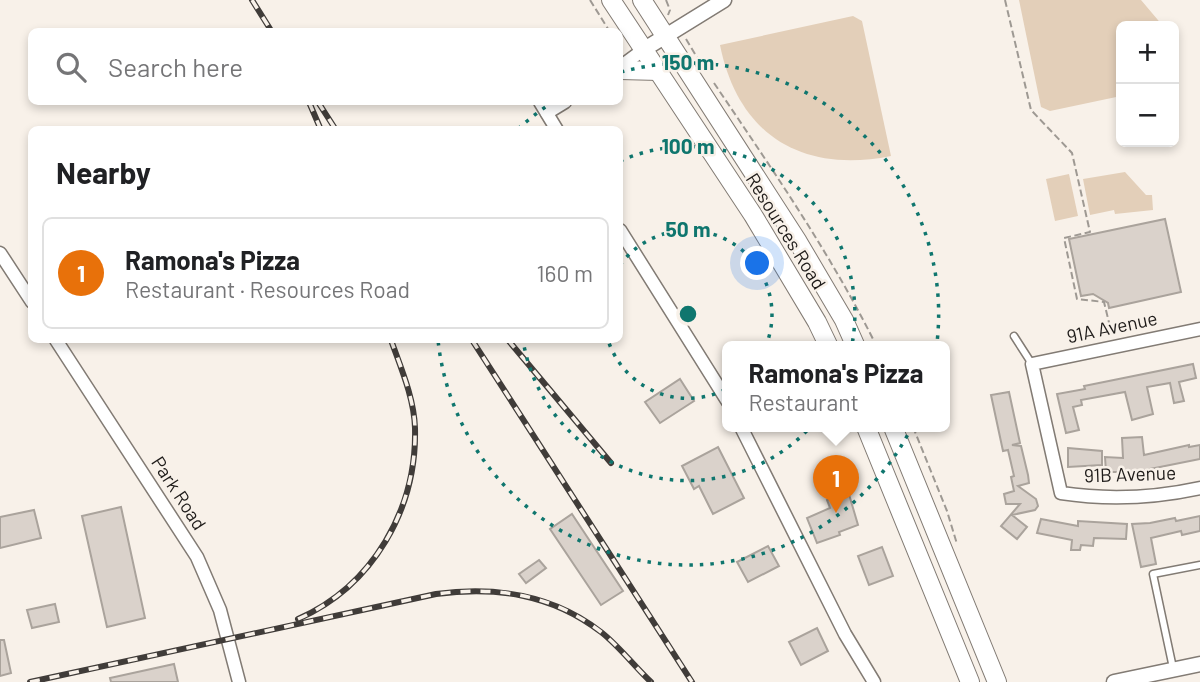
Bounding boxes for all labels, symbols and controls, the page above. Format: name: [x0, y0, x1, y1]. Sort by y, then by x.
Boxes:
map controls: [1116, 21, 1179, 147]
button: +: [1116, 21, 1179, 84]
search box: [28, 28, 623, 105]
icon: search: [52, 48, 90, 86]
text: 150 m: [662, 49, 714, 74]
text: Search here: [108, 51, 243, 82]
button: −: [1116, 84, 1179, 147]
text: 100 m: [661, 133, 715, 158]
text: Nearby: [56, 154, 151, 190]
street label: Resources Road: [741, 168, 831, 293]
text: 50 m: [665, 216, 711, 241]
text: Ramona's Pizza: [125, 244, 300, 275]
your location: [740, 246, 774, 280]
text: 1: [77, 259, 85, 287]
text: 160 m: [536, 259, 593, 287]
text: Restaurant · Resources Road: [125, 275, 410, 303]
centre of rings: [676, 302, 700, 326]
street label: 91A Avenue: [1065, 306, 1159, 347]
popup: [722, 341, 950, 432]
text: Ramona's Pizza: [749, 357, 923, 388]
text: Restaurant: [749, 388, 859, 416]
street label: Park Road: [147, 452, 212, 534]
pin: 1: [813, 455, 859, 513]
street label: 91B Avenue: [1083, 460, 1176, 487]

